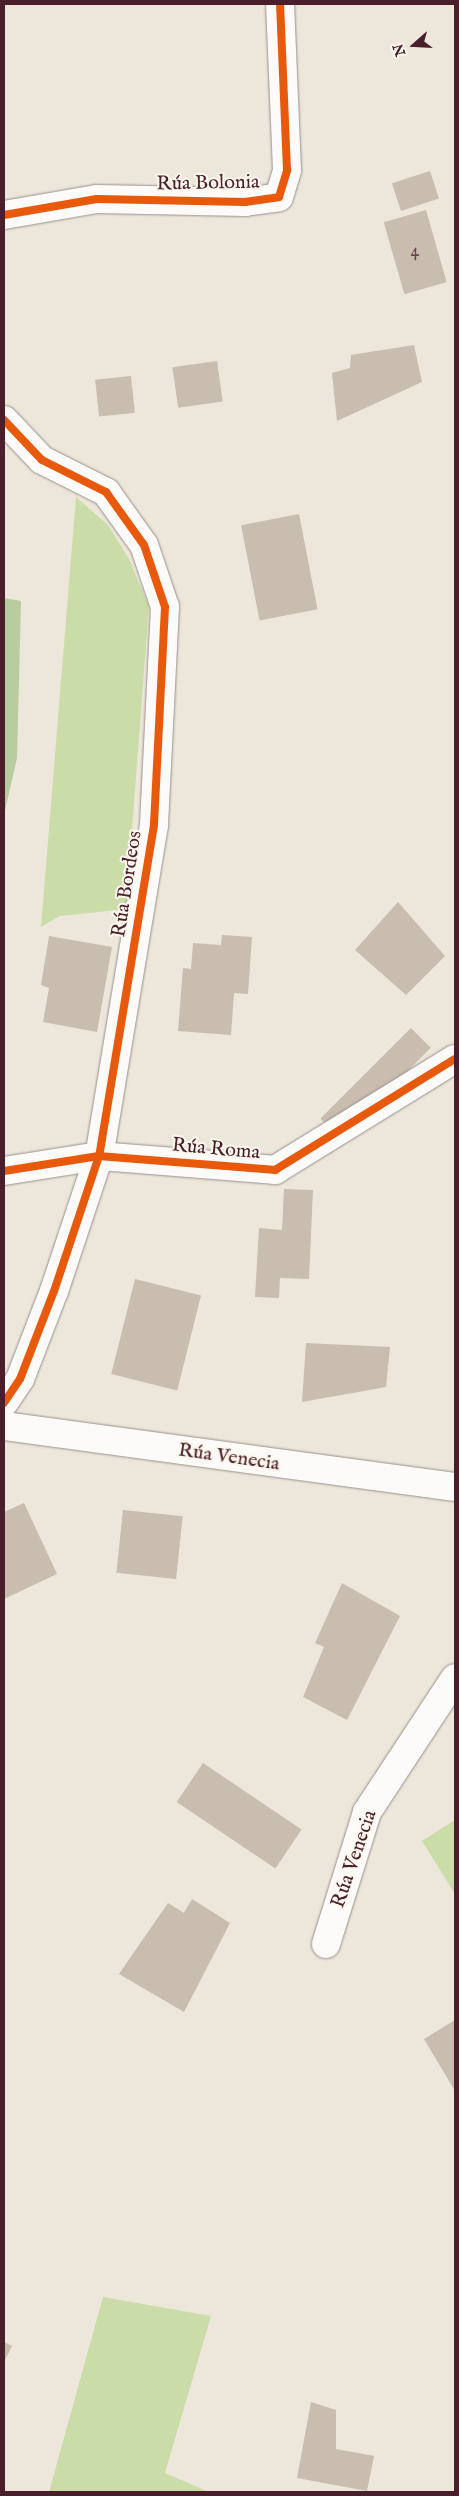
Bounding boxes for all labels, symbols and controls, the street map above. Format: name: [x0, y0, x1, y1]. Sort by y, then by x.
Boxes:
north arrow: [389, 20, 439, 70]
text: N: [389, 41, 410, 59]
street label: Rúa Bolonia: [156, 170, 260, 196]
house number: 4: [411, 241, 419, 263]
street label: Rúa Bordeos: [107, 829, 147, 939]
street label: Rúa Roma: [171, 1133, 261, 1165]
street label: Rúa Venecia: [177, 1438, 281, 1476]
street label: Rúa Venecia: [326, 1807, 382, 1911]

